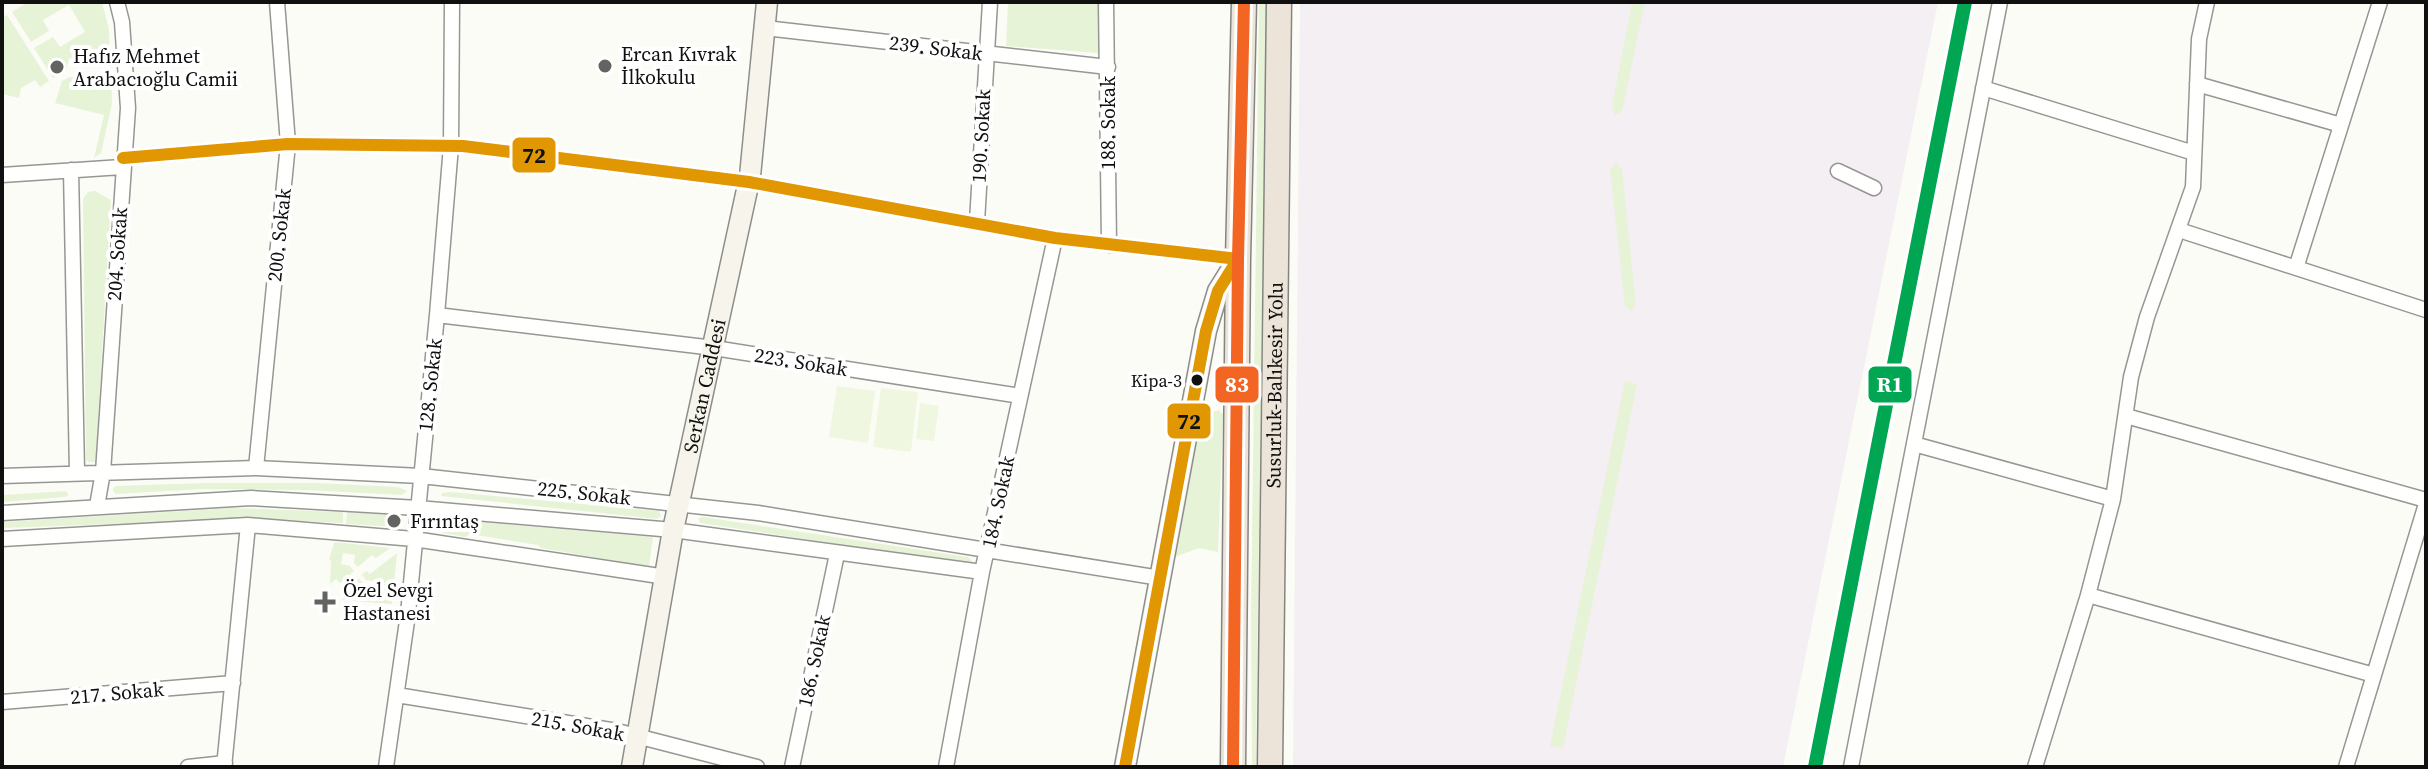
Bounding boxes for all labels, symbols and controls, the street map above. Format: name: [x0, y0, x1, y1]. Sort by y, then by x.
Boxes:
street label: 239. Sokak: [888, 28, 984, 68]
place label: Ercan Kıvrak İlkokulu: [621, 40, 736, 91]
place label: Hafız Mehmet Arabacıoğlu Camii: [73, 42, 238, 93]
marker: Ercan Kıvrak İlkokulu: [596, 57, 614, 75]
marker: Hafız Mehmet Arabacıoğlu Camii: [48, 58, 66, 76]
street label: 188. Sokak: [1094, 76, 1122, 170]
street label: 190. Sokak: [965, 88, 997, 184]
line badge: 72: [511, 136, 557, 174]
text: 72: [522, 140, 546, 170]
street label: 200. Sokak: [260, 187, 298, 283]
street label: 204. Sokak: [100, 206, 134, 302]
street label: Susurluk-Balıkesir Yolu: [1259, 282, 1290, 488]
street label: Serkan Caddesi: [676, 316, 733, 456]
street label: 128. Sokak: [411, 337, 449, 433]
street label: 223. Sokak: [753, 341, 850, 383]
line badge: 83: [1214, 365, 1260, 404]
line badge: R1: [1867, 365, 1913, 404]
place label: Kipa-3: [1131, 368, 1182, 393]
text: 83: [1225, 369, 1249, 399]
text: R1: [1877, 369, 1903, 399]
marker: Kipa-3: [1189, 372, 1205, 388]
line badge: 72: [1166, 402, 1212, 440]
text: 72: [1177, 406, 1201, 436]
street label: 184. Sokak: [975, 453, 1021, 551]
street label: 225. Sokak: [536, 474, 632, 512]
place label: Fırıntaş: [410, 507, 479, 535]
marker: Fırıntaş: [385, 512, 403, 530]
place label: Özel Sevgi Hastanesi: [343, 576, 433, 627]
marker: Özel Sevgi Hastanesi: [314, 591, 336, 613]
street label: 186. Sokak: [791, 612, 837, 710]
street label: 217. Sokak: [69, 675, 165, 711]
street label: 215. Sokak: [529, 704, 627, 748]

